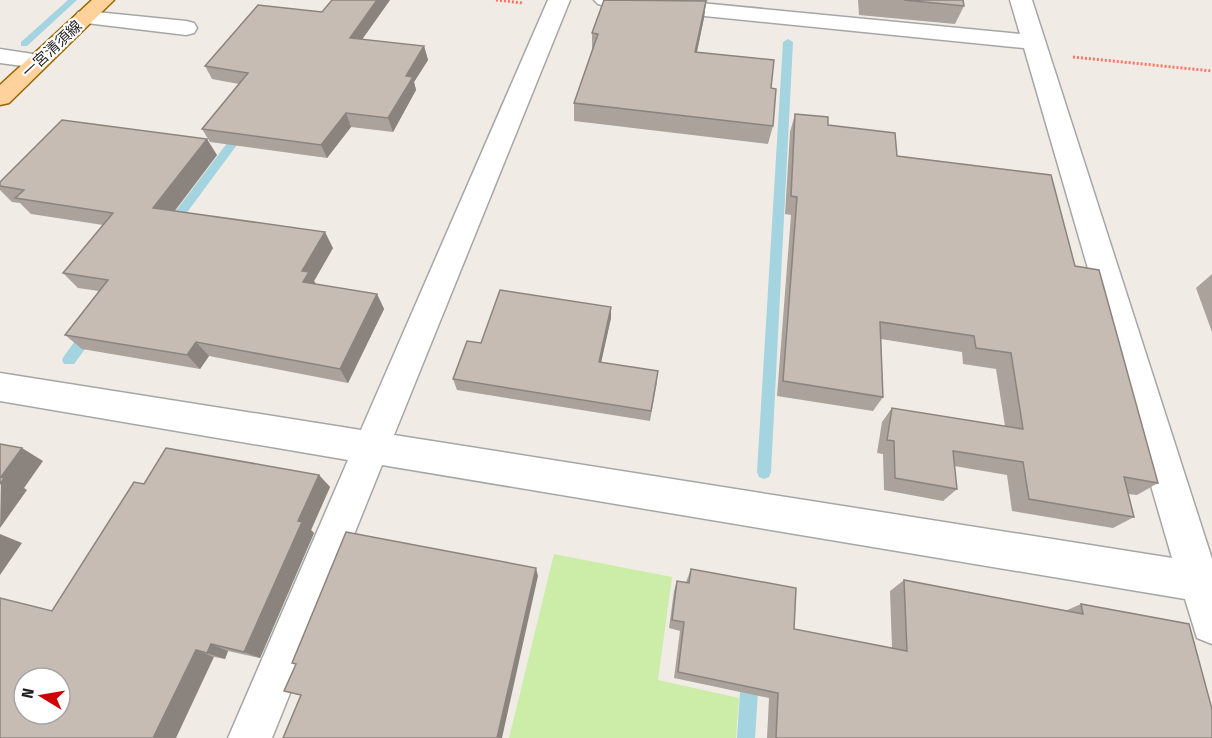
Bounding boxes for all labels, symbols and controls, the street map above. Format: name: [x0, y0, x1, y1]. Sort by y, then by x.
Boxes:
street label: 一宮清須線: [18, 17, 86, 81]
north arrow: [12, 666, 72, 726]
text: N: [18, 687, 38, 700]

